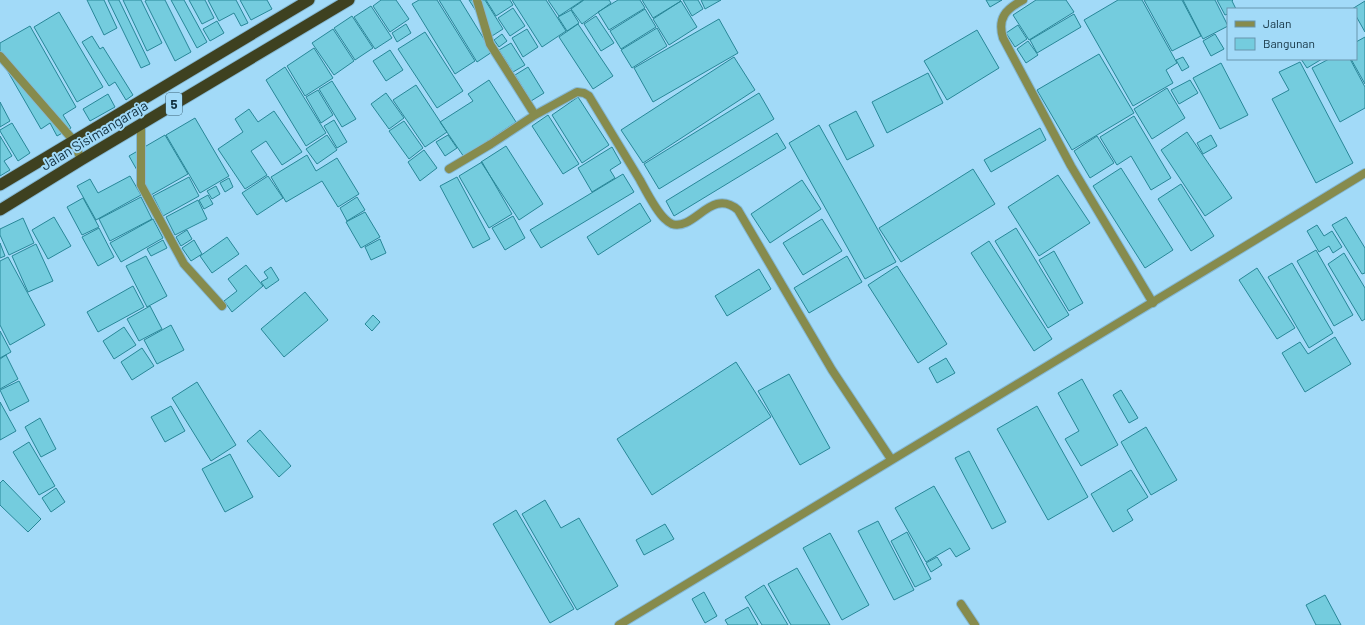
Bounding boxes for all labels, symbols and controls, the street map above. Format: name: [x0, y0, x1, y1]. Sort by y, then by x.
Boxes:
legend: [1227, 8, 1357, 60]
text: Jalan: [1263, 16, 1291, 30]
text: Bangunan: [1263, 36, 1315, 50]
road number: 5: [166, 93, 182, 115]
street label: Jalan Sisimangaraja: [37, 96, 151, 174]

